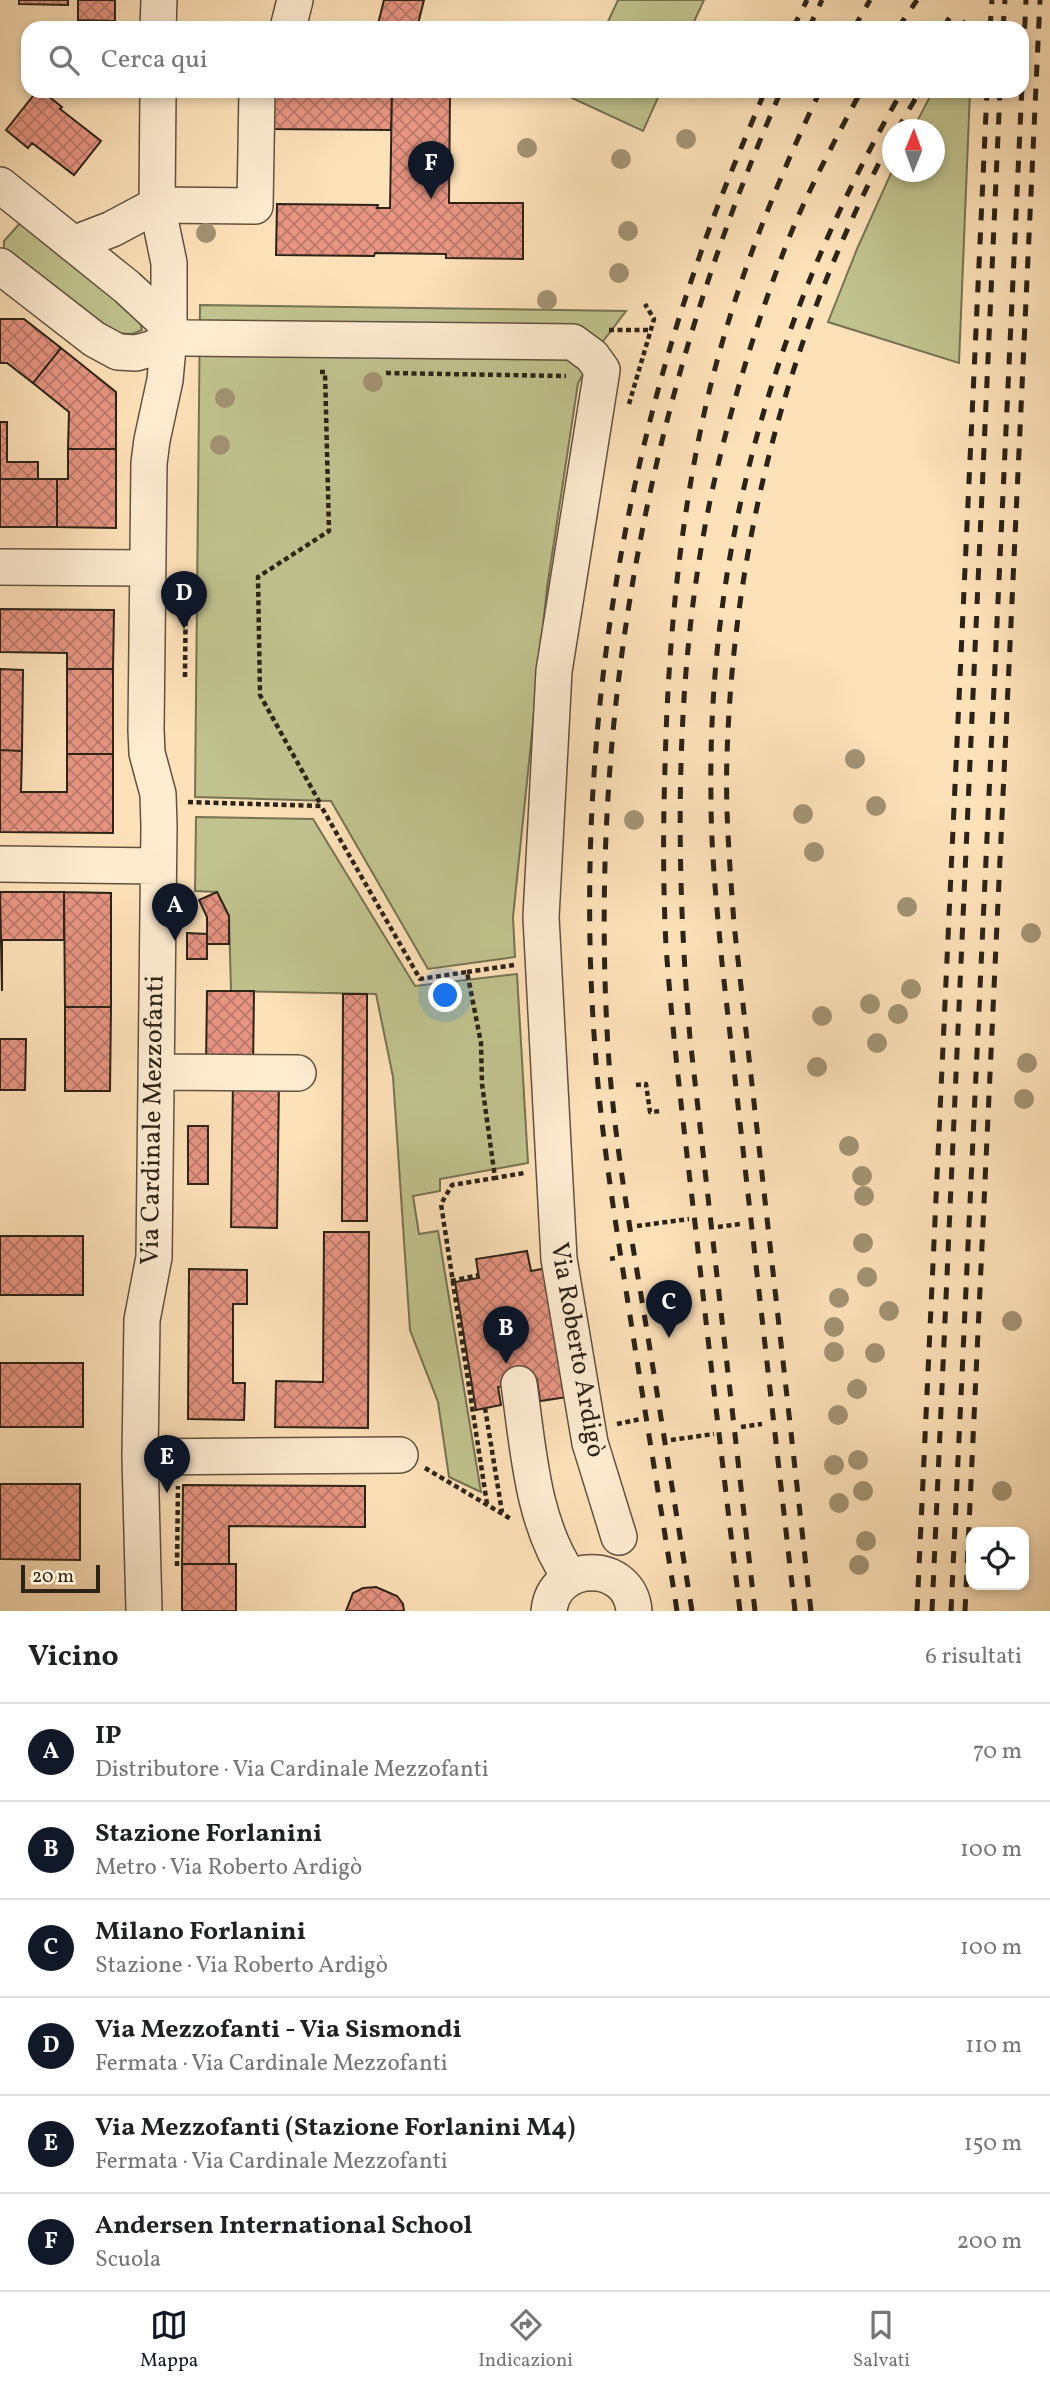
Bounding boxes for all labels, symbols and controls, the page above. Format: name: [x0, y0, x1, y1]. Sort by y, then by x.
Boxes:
search box: [21, 21, 1029, 98]
icon: search: [45, 41, 83, 79]
text: Cerca qui: [101, 42, 208, 78]
north arrow: [882, 119, 945, 182]
pin: F: [408, 141, 454, 199]
pin: D: [161, 571, 207, 629]
pin: A: [152, 883, 198, 941]
street label: Via Cardinale Mezzofanti: [132, 975, 174, 1265]
your location: [428, 978, 462, 1012]
street label: Via Roberto Ardigò: [540, 1240, 614, 1460]
pin: C: [646, 1280, 692, 1338]
pin: B: [483, 1306, 529, 1364]
pin: E: [144, 1435, 190, 1493]
map controls: [966, 1527, 1029, 1590]
button: locate: [966, 1527, 1029, 1590]
scale bar: [21, 1562, 100, 1594]
text: 20 m: [32, 1564, 74, 1590]
text: Vicino: [28, 1636, 119, 1678]
text: 6 risultati: [925, 1641, 1022, 1673]
text: IP: [95, 1718, 122, 1754]
text: A: [43, 1736, 59, 1768]
text: 70 m: [973, 1736, 1022, 1768]
text: Distributore · Via Cardinale Mezzofanti: [95, 1754, 489, 1786]
text: Stazione Forlanini: [95, 1816, 322, 1852]
text: B: [43, 1834, 59, 1866]
text: 100 m: [960, 1834, 1022, 1866]
text: Metro · Via Roberto Ardigò: [95, 1852, 362, 1884]
text: Milano Forlanini: [95, 1914, 306, 1950]
text: C: [44, 1932, 58, 1964]
text: 100 m: [960, 1932, 1022, 1964]
text: Stazione · Via Roberto Ardigò: [95, 1950, 388, 1982]
text: Via Mezzofanti - Via Sismondi: [95, 2012, 462, 2048]
text: D: [43, 2030, 59, 2062]
text: 110 m: [965, 2030, 1022, 2062]
text: Fermata · Via Cardinale Mezzofanti: [95, 2048, 448, 2080]
text: Via Mezzofanti (Stazione Forlanini M4): [95, 2110, 576, 2146]
text: E: [44, 2128, 58, 2160]
text: 150 m: [964, 2128, 1022, 2160]
text: Fermata · Via Cardinale Mezzofanti: [95, 2146, 448, 2178]
text: Andersen International School: [95, 2208, 472, 2244]
text: F: [44, 2226, 58, 2258]
text: 200 m: [957, 2226, 1022, 2258]
text: Scuola: [95, 2244, 161, 2276]
tab: Mappa: [140, 2306, 198, 2374]
tab: Indicazioni: [478, 2306, 573, 2374]
tab: Salvati: [853, 2306, 910, 2374]

